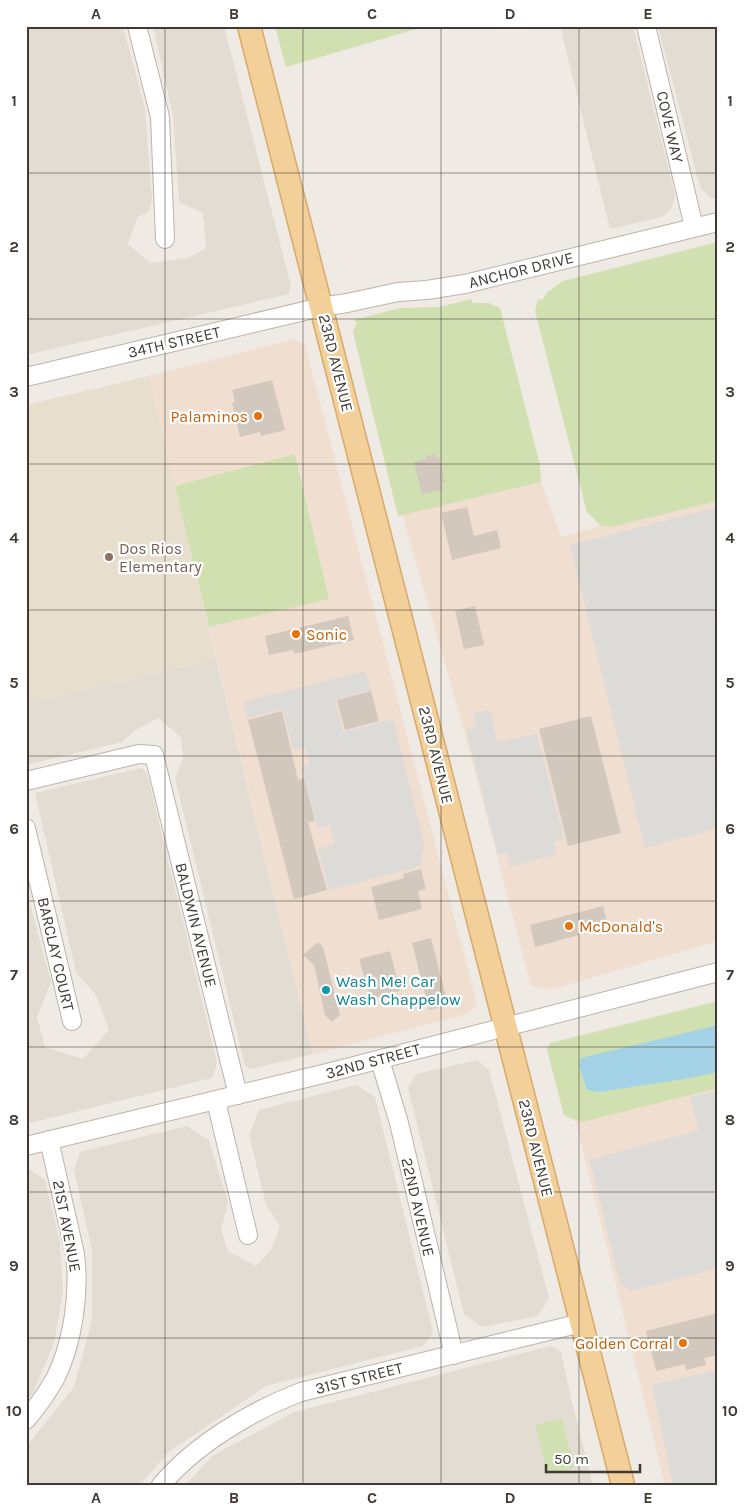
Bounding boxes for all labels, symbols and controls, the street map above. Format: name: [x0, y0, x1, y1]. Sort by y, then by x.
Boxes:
text: A: [91, 4, 101, 23]
text: B: [229, 4, 239, 23]
text: C: [367, 4, 377, 23]
text: D: [505, 4, 516, 23]
text: E: [643, 4, 653, 23]
street label: COVE WAY: [653, 89, 688, 165]
text: 1: [11, 91, 17, 110]
text: 1: [727, 91, 733, 110]
text: 2: [9, 237, 19, 256]
text: 2: [725, 237, 735, 256]
street label: ANCHOR DRIVE: [467, 248, 575, 292]
street label: 23RD AVENUE: [315, 312, 357, 414]
street label: 34TH STREET: [126, 322, 222, 362]
text: 3: [9, 382, 19, 401]
text: 3: [725, 382, 735, 401]
place label: Palaminos: [171, 407, 248, 426]
marker: Palaminos: [252, 410, 264, 422]
text: 4: [9, 528, 19, 547]
text: 4: [725, 528, 735, 547]
place label: Dos Rios Elementary: [119, 539, 202, 576]
marker: Dos Rios Elementary: [103, 551, 115, 563]
place label: Sonic: [306, 625, 347, 644]
marker: Sonic: [290, 628, 302, 640]
text: 5: [9, 673, 19, 692]
text: 5: [725, 673, 735, 692]
street label: 23RD AVENUE: [415, 704, 457, 806]
text: 6: [9, 819, 19, 838]
text: 6: [725, 819, 735, 838]
street label: BALDWIN AVENUE: [171, 861, 221, 989]
street label: BARCLAY COURT: [34, 895, 78, 1013]
place label: McDonald's: [579, 917, 663, 936]
marker: McDonald's: [563, 920, 575, 932]
text: 7: [10, 965, 18, 984]
text: 7: [726, 965, 734, 984]
place label: Wash Me! Car Wash Chappelow: [336, 972, 461, 1009]
marker: Wash Me! Car Wash Chappelow: [320, 984, 332, 996]
street label: 32ND STREET: [323, 1039, 423, 1083]
street label: 23RD AVENUE: [515, 1097, 557, 1199]
text: 8: [9, 1110, 19, 1129]
text: 8: [725, 1110, 735, 1129]
street label: 22ND AVENUE: [397, 1156, 439, 1258]
street label: 21ST AVENUE: [49, 1178, 85, 1274]
text: 9: [9, 1256, 19, 1275]
text: 9: [725, 1256, 735, 1275]
place label: Golden Corral: [575, 1334, 673, 1353]
marker: Golden Corral: [677, 1337, 689, 1349]
street label: 31ST STREET: [313, 1358, 405, 1398]
text: 10: [6, 1401, 22, 1420]
text: 10: [722, 1401, 738, 1420]
scale bar: [546, 1441, 640, 1473]
text: 50 m: [554, 1450, 589, 1468]
text: A: [91, 1488, 101, 1507]
text: B: [229, 1488, 239, 1507]
text: C: [367, 1488, 377, 1507]
text: D: [505, 1488, 516, 1507]
text: E: [643, 1488, 653, 1507]

